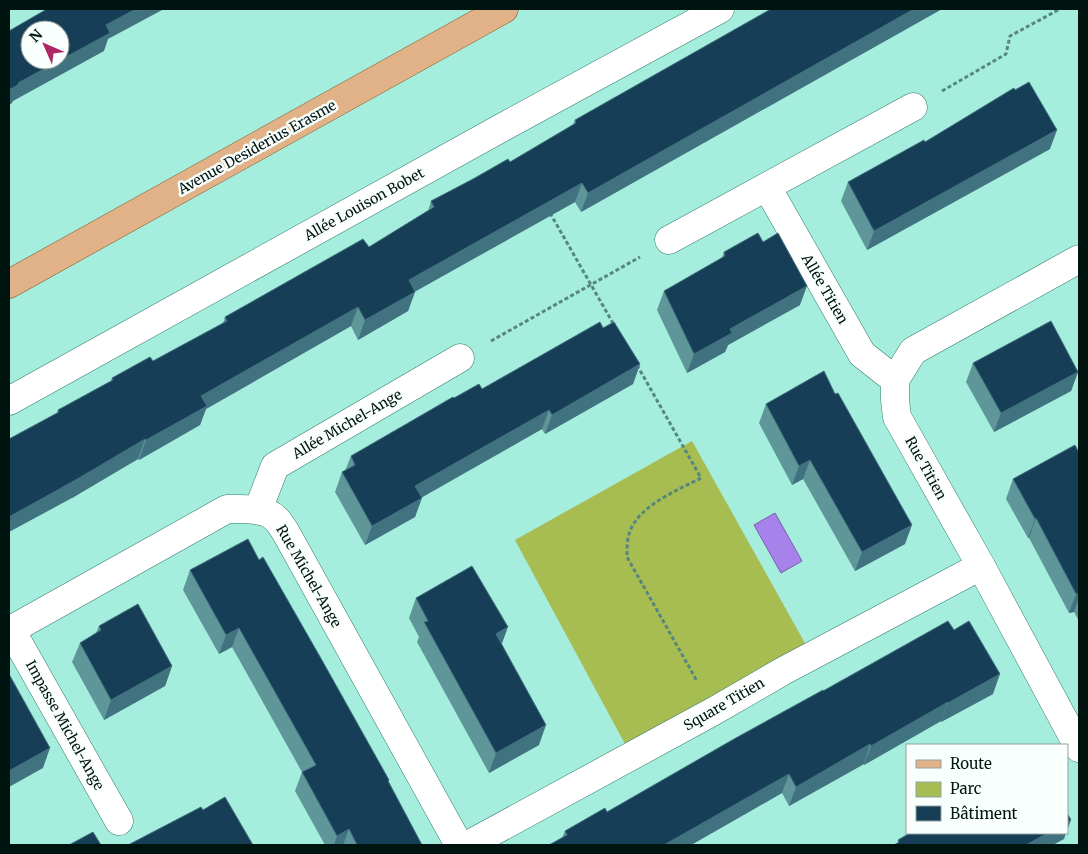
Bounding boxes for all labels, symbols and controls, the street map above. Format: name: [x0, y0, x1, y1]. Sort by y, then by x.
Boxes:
north arrow: [20, 20, 70, 70]
text: N: [26, 26, 46, 46]
street label: Avenue Desiderius Erasme: [174, 96, 339, 198]
street label: Allée Louison Bobet: [300, 163, 428, 245]
street label: Allée Titien: [797, 250, 852, 327]
street label: Allée Michel-Ange: [288, 385, 405, 463]
street label: Rue Titien: [901, 433, 951, 503]
street label: Rue Michel-Ange: [272, 522, 346, 630]
street label: Impasse Michel-Ange: [22, 657, 108, 793]
street label: Square Titien: [680, 674, 768, 734]
legend: [906, 744, 1068, 834]
text: Route: [950, 754, 992, 773]
text: Parc: [950, 779, 982, 798]
text: Bâtiment: [950, 804, 1018, 823]

